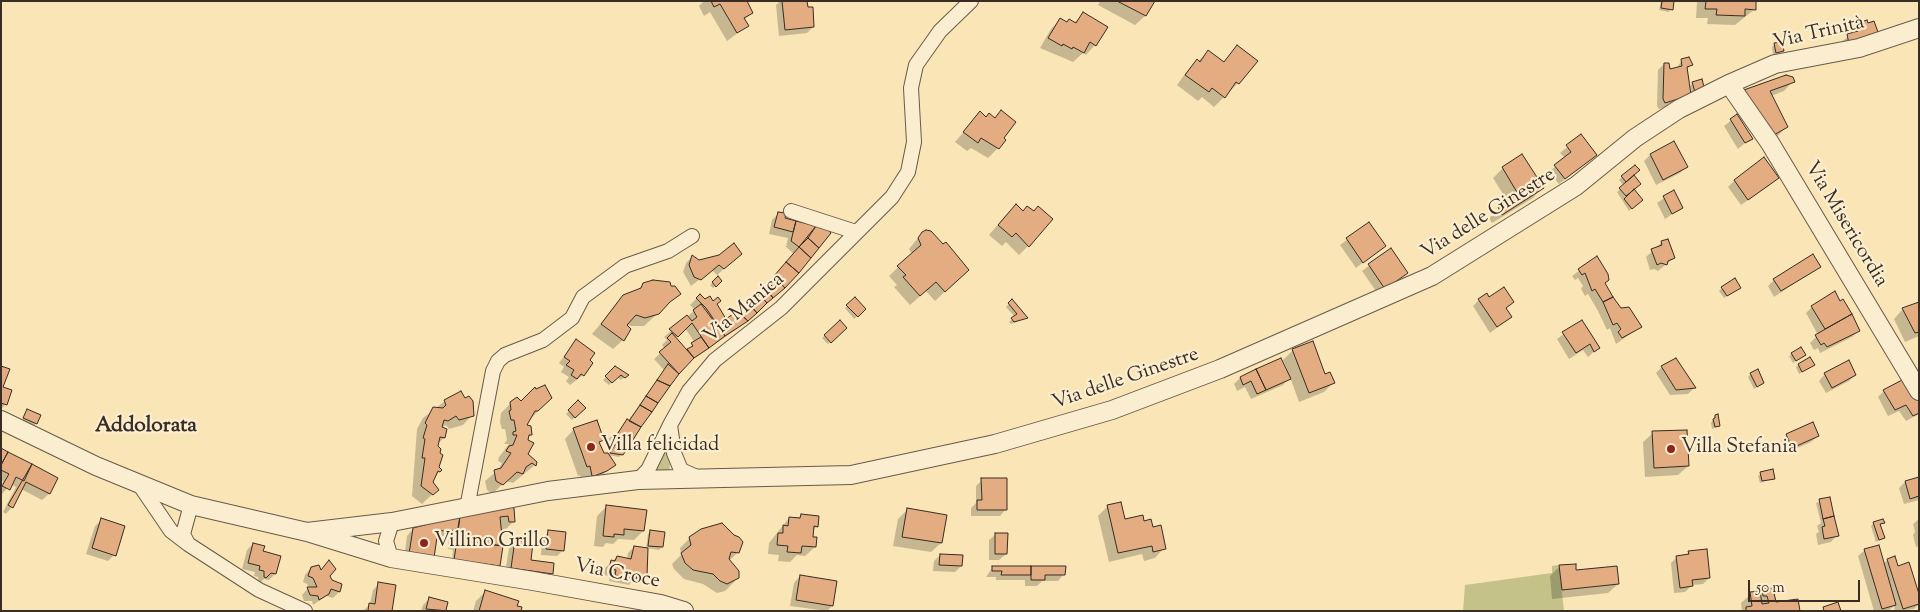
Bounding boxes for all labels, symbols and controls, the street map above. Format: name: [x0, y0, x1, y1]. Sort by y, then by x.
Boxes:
street label: Via Trinità: [1771, 12, 1867, 56]
street label: Via Misericordia: [1798, 158, 1892, 292]
street label: Via delle Ginestre: [1418, 164, 1560, 266]
street label: Via Manica: [700, 269, 790, 349]
street label: Via delle Ginestre: [1050, 344, 1202, 416]
district label: Addolorata: [95, 414, 197, 440]
place label: Villa felicidad: [601, 435, 719, 459]
place label: Villa Stefania: [1681, 437, 1797, 461]
marker: Villa felicidad: [585, 441, 597, 453]
marker: Villa Stefania: [1665, 443, 1677, 455]
place label: Villino Grillo: [434, 531, 550, 555]
marker: Villino Grillo: [418, 537, 430, 549]
street label: Via Croce: [572, 555, 662, 595]
scale bar: [1750, 570, 1862, 602]
text: 50 m: [1756, 578, 1785, 599]

